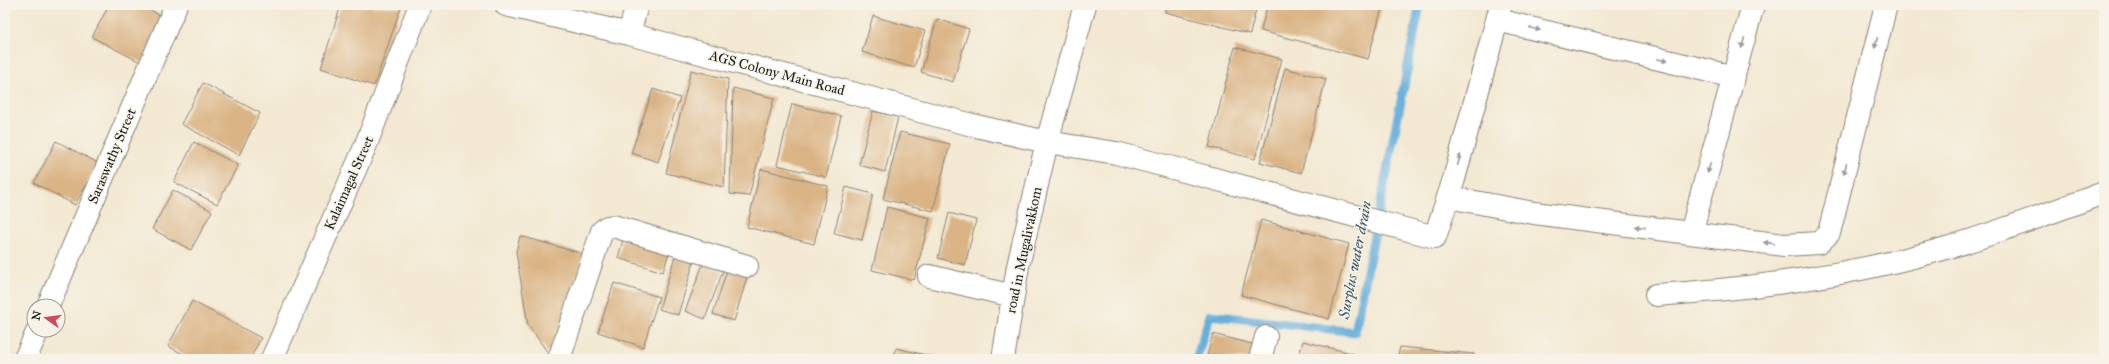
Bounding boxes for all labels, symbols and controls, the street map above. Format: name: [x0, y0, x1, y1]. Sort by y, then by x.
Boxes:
one-way arrow: [1529, 27, 1541, 33]
one-way arrow: [1740, 37, 1746, 49]
one-way arrow: [1873, 37, 1879, 49]
street label: AGS Colony Main Road: [706, 46, 847, 99]
one-way arrow: [1655, 57, 1668, 63]
street label: Saraswathy Street: [84, 106, 140, 206]
street label: Kalaimagal Street: [321, 133, 377, 233]
one-way arrow: [1457, 154, 1463, 166]
one-way arrow: [1705, 162, 1711, 174]
one-way arrow: [1841, 163, 1847, 175]
street label: road in Mugalivakkom: [1002, 185, 1046, 315]
water label: Surplus water drain: [1335, 199, 1376, 322]
one-way arrow: [1634, 223, 1646, 230]
one-way arrow: [1763, 240, 1775, 246]
north arrow: [26, 298, 66, 338]
text: N: [29, 309, 44, 322]

